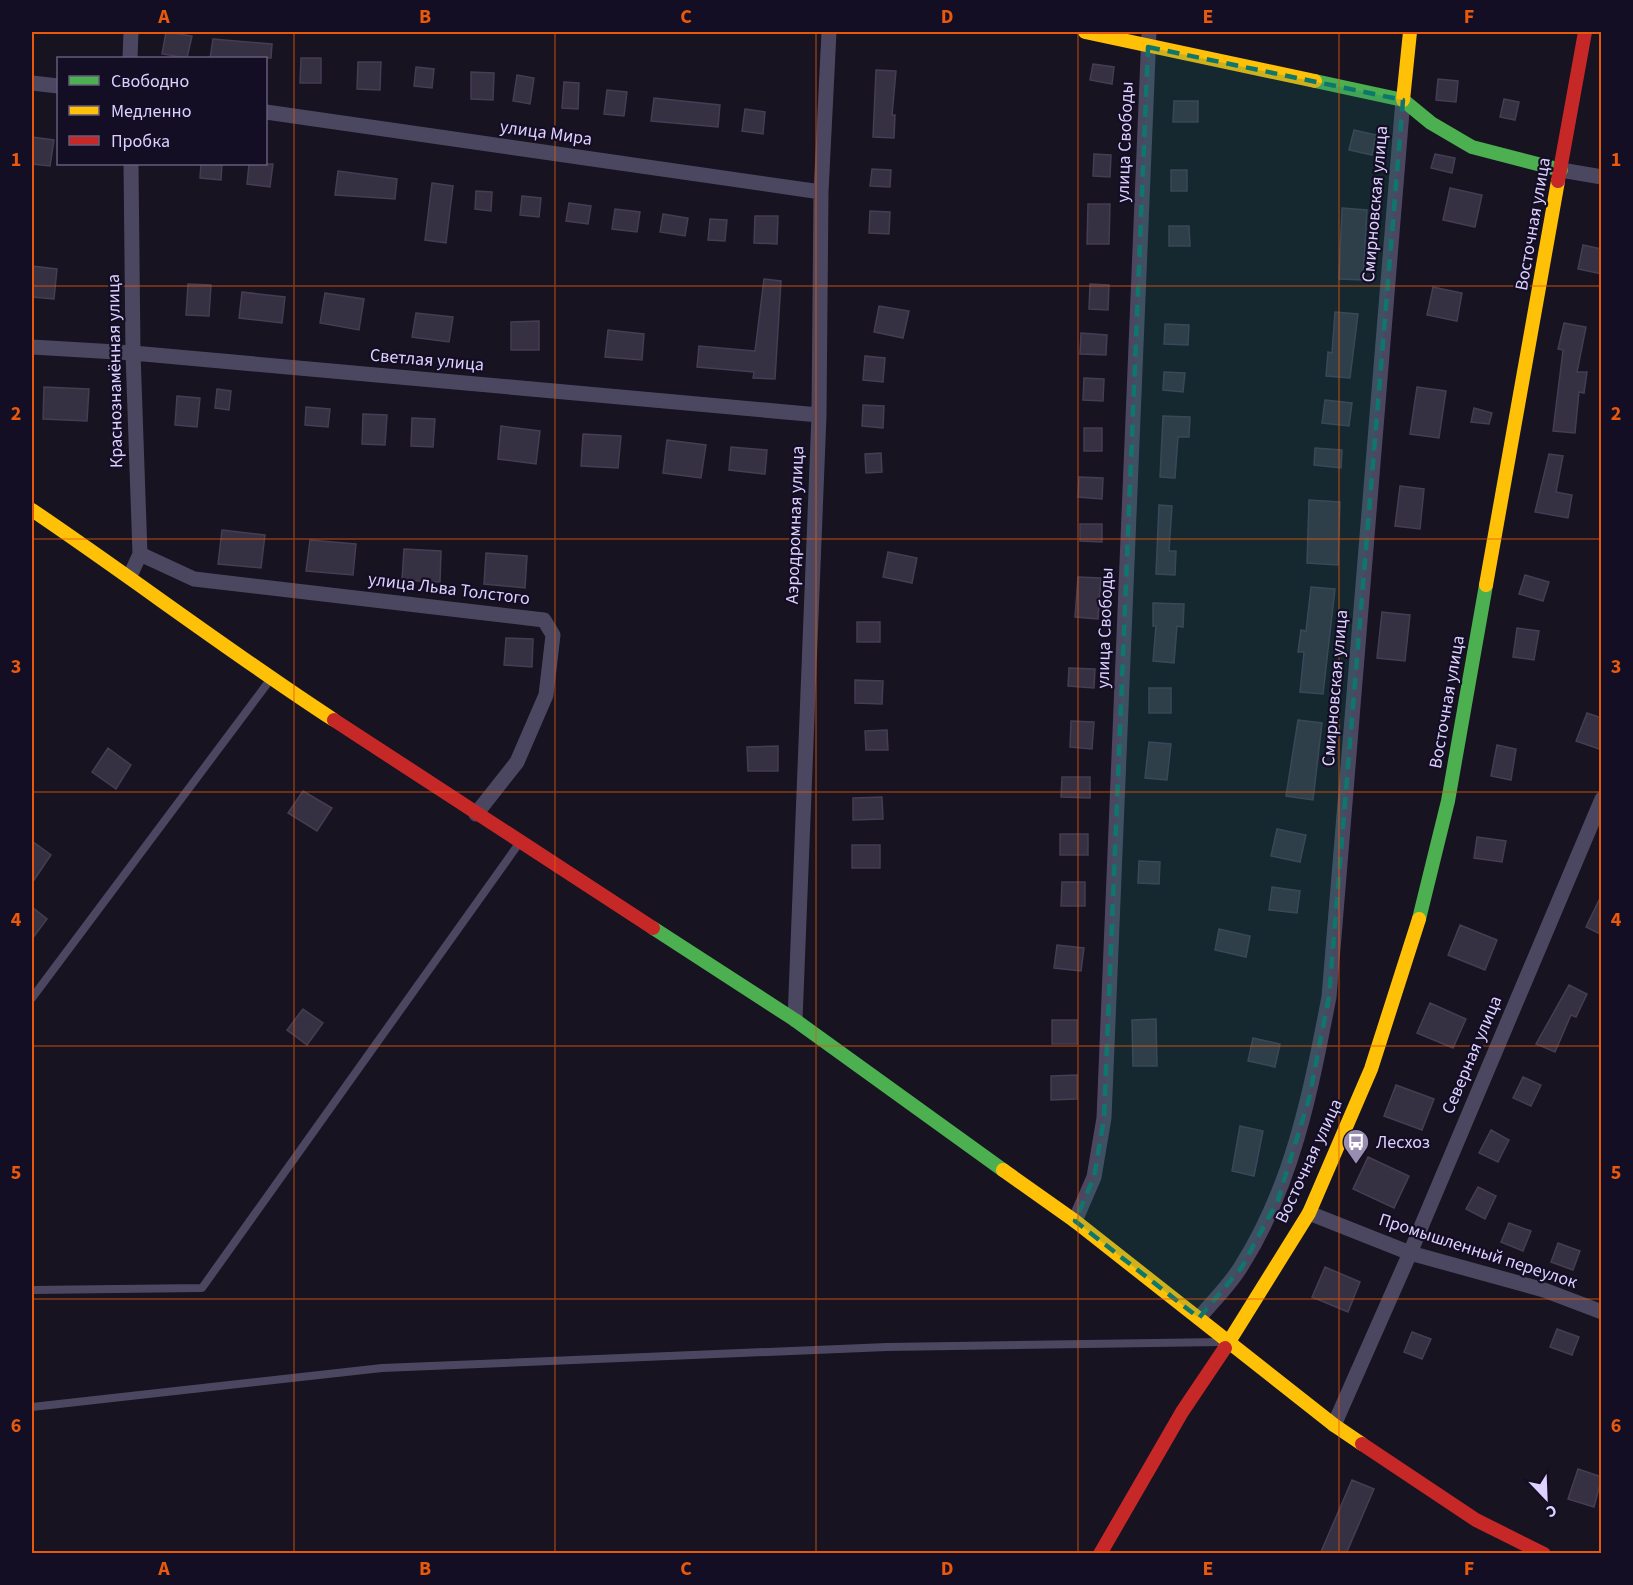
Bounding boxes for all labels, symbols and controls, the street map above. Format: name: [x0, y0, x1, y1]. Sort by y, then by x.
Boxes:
text: A: [157, 3, 170, 31]
text: B: [419, 3, 431, 31]
text: C: [680, 3, 692, 31]
text: D: [941, 3, 953, 31]
text: E: [1203, 3, 1213, 31]
text: F: [1464, 3, 1474, 31]
legend: [57, 57, 267, 165]
text: Свободно: [111, 69, 189, 94]
street label: улица Свободы: [1110, 81, 1140, 203]
text: Медленно: [111, 99, 191, 124]
street label: улица Мира: [498, 114, 594, 152]
street label: Смирновская улица: [1356, 125, 1394, 283]
text: Пробка: [111, 129, 170, 154]
text: 1: [11, 146, 21, 174]
text: 1: [1611, 146, 1621, 174]
street label: Восточная улица: [1509, 156, 1557, 292]
street label: Краснознамённая улица: [101, 274, 129, 468]
street label: Светлая улица: [369, 343, 485, 377]
text: 2: [11, 400, 21, 428]
text: 2: [1611, 400, 1621, 428]
street label: Аэродромная улица: [780, 445, 810, 605]
street label: улица Льва Толстого: [367, 567, 531, 611]
street label: улица Свободы: [1090, 567, 1120, 689]
street label: Смирновская улица: [1316, 609, 1354, 767]
street label: Восточная улица: [1423, 634, 1471, 770]
text: 3: [11, 653, 21, 681]
text: 3: [1611, 653, 1621, 681]
text: 4: [11, 906, 22, 934]
text: 4: [1611, 906, 1622, 934]
street label: Северная улица: [1436, 992, 1508, 1118]
street label: Восточная улица: [1269, 1095, 1349, 1227]
bus stop icon: Лесхоз: [1341, 1127, 1371, 1165]
place label: Лесхоз: [1376, 1130, 1430, 1155]
text: 5: [11, 1159, 21, 1187]
text: 5: [1611, 1159, 1621, 1187]
street label: Промышленный переулок: [1376, 1207, 1581, 1295]
text: 6: [11, 1412, 21, 1440]
text: 6: [1611, 1412, 1621, 1440]
north arrow: [1516, 1468, 1576, 1528]
text: С: [1543, 1499, 1560, 1523]
text: A: [157, 1555, 170, 1583]
text: B: [419, 1555, 431, 1583]
text: C: [680, 1555, 692, 1583]
text: D: [941, 1555, 953, 1583]
text: E: [1203, 1555, 1213, 1583]
text: F: [1464, 1555, 1474, 1583]

